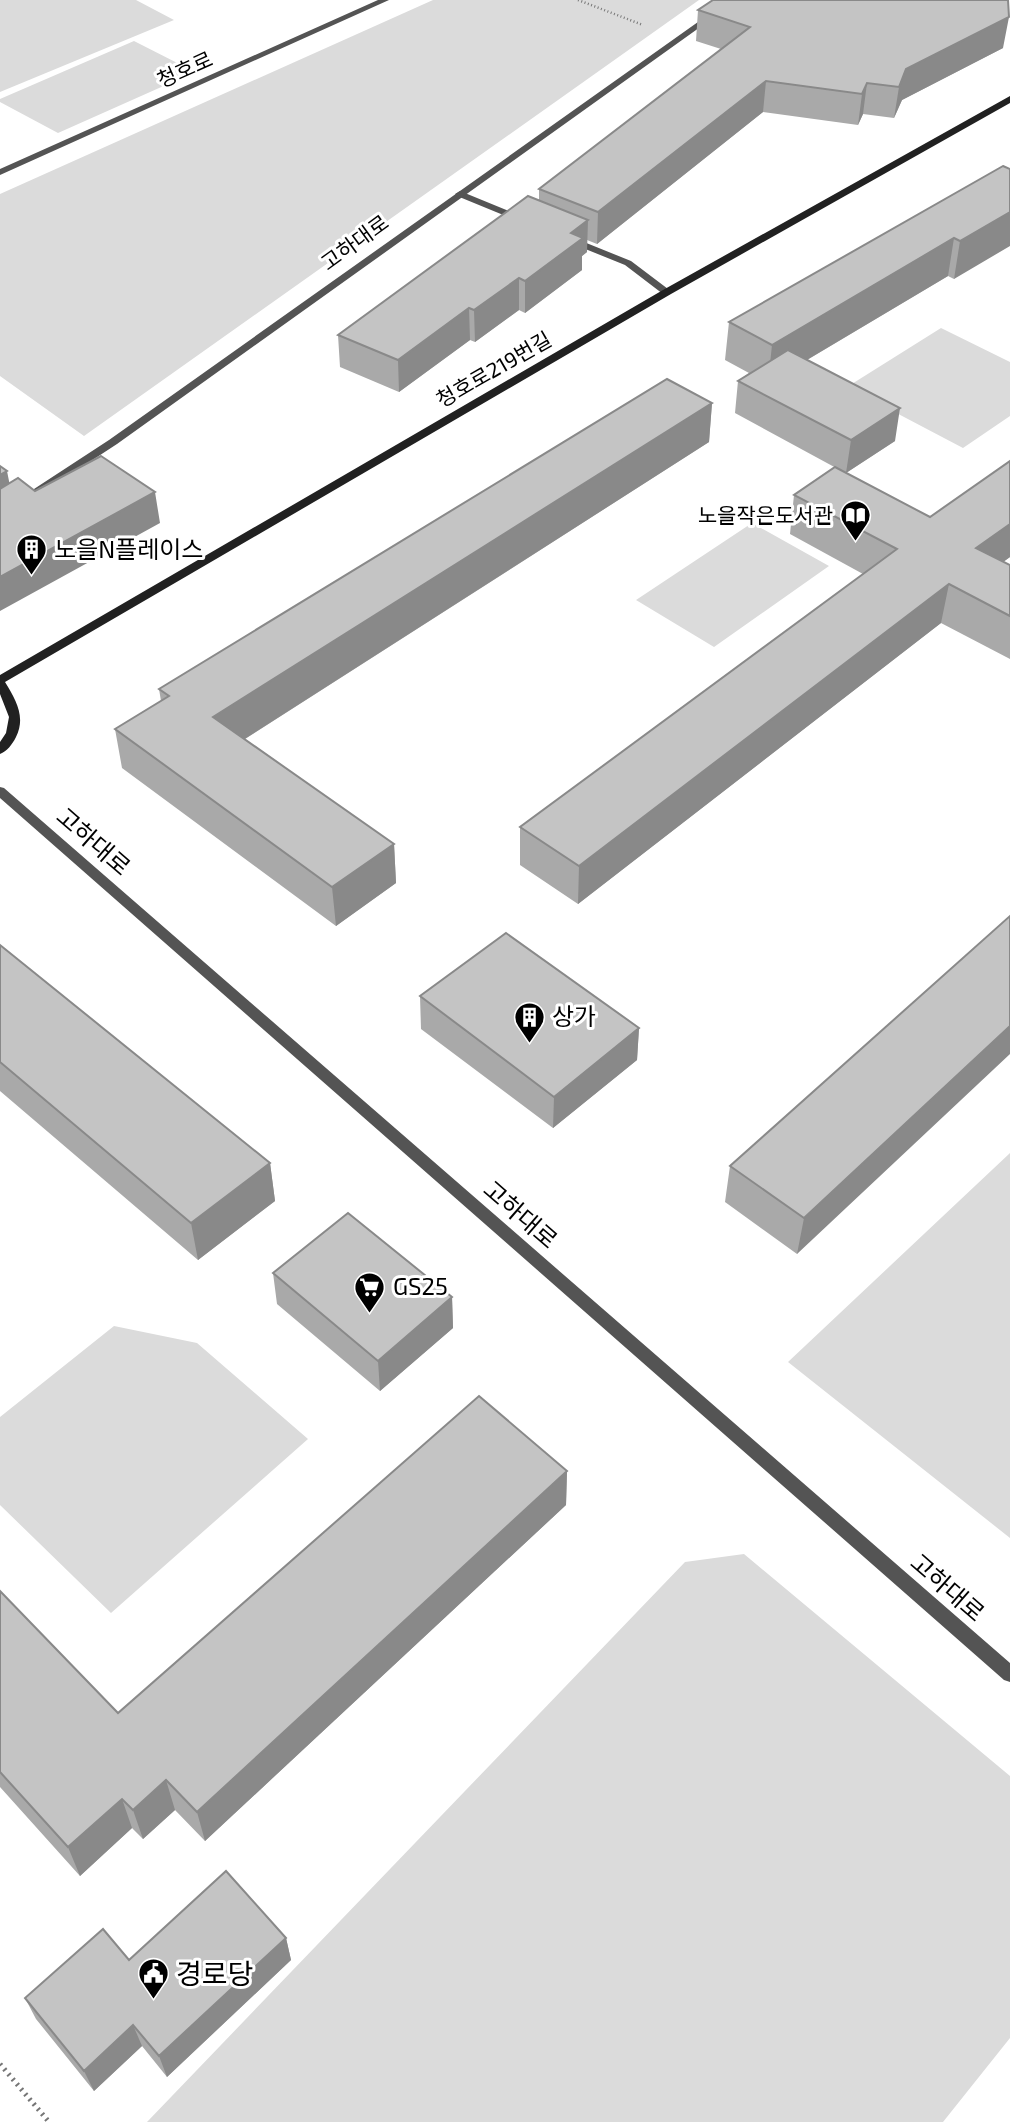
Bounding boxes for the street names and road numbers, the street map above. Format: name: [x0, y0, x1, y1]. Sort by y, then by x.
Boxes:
street label: 청호로: [153, 45, 216, 92]
street label: 고하대로: [316, 209, 393, 275]
street label: 청호로219번길: [431, 326, 555, 412]
street label: 고하대로: [51, 801, 137, 881]
street label: 고하대로: [478, 1174, 564, 1254]
street label: 고하대로: [905, 1547, 991, 1627]

